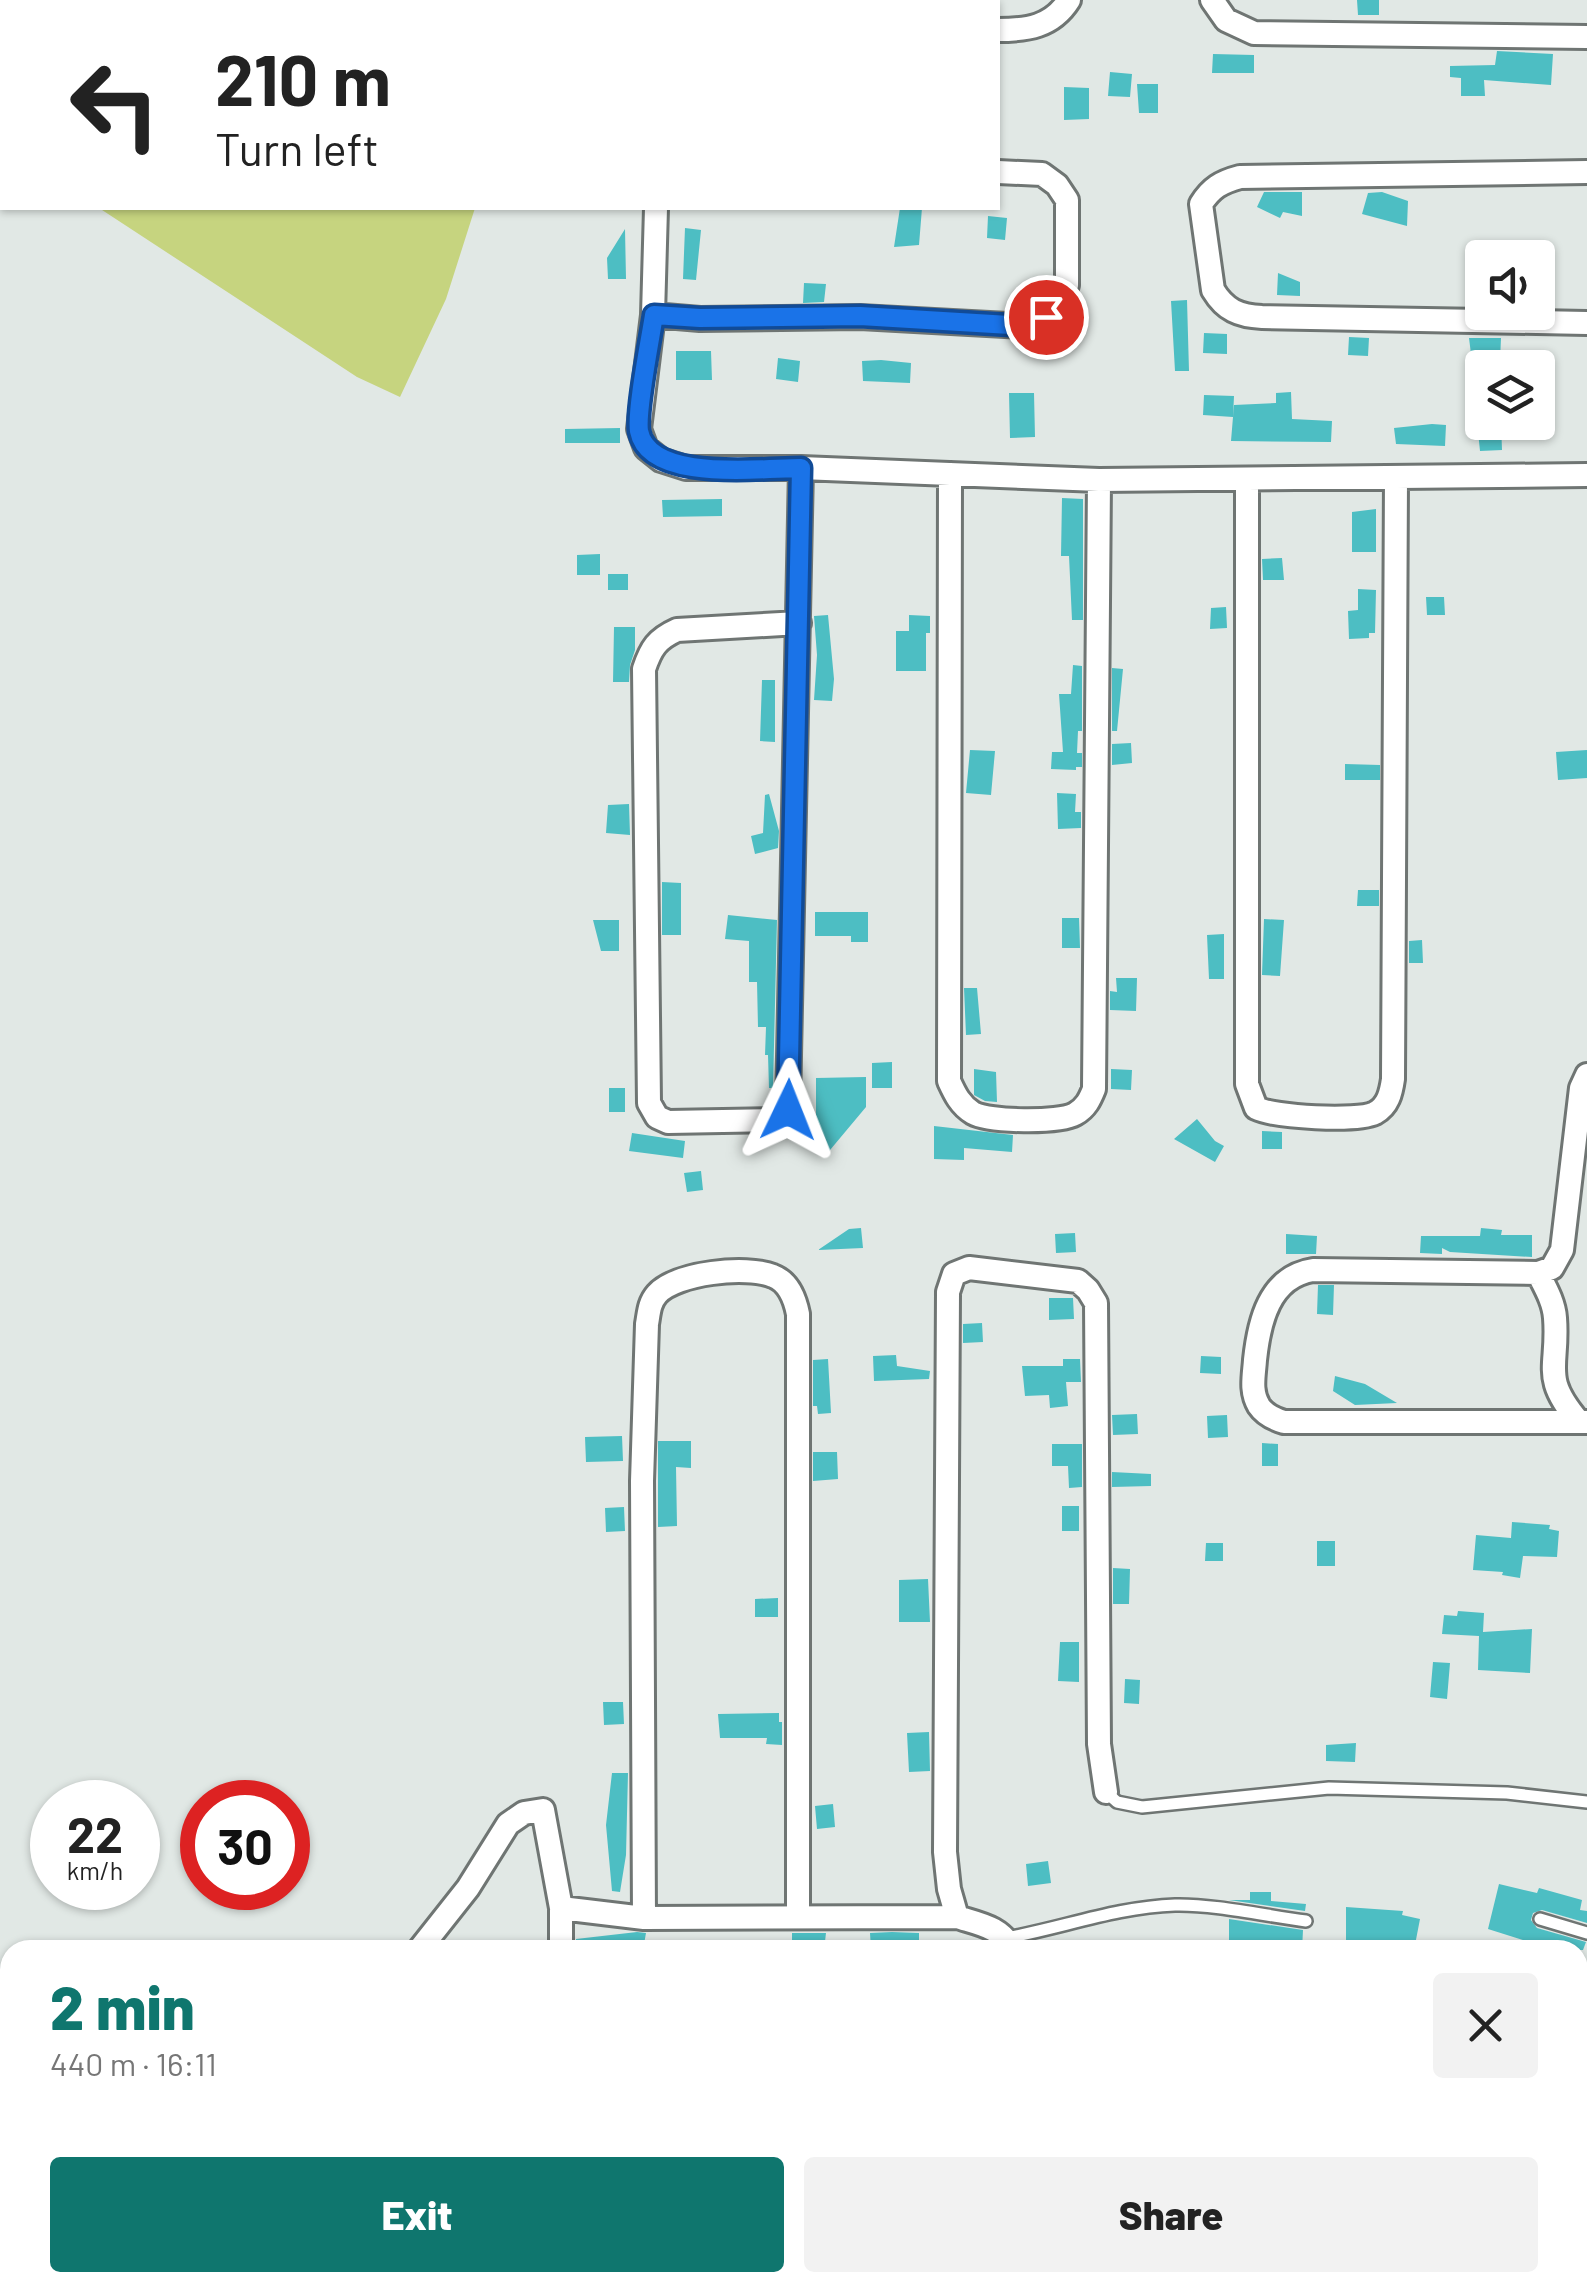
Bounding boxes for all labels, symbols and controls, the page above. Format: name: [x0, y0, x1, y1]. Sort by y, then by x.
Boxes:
text: 210 m: [215, 36, 391, 120]
icon: left: [50, 40, 180, 170]
text: Turn left: [215, 121, 379, 175]
map controls: [1465, 240, 1555, 440]
button: sound: [1465, 240, 1555, 330]
pin: [1004, 275, 1089, 360]
icon: arrive: [1019, 290, 1074, 345]
button: layers: [1465, 350, 1555, 440]
position arrow: [736, 1058, 840, 1162]
speed limit sign: 30: [180, 1780, 310, 1910]
text: 22: [67, 1803, 123, 1863]
text: km/h: [67, 1855, 123, 1885]
text: 2 min: [50, 1970, 195, 2042]
button: close: [1433, 1973, 1538, 2078]
text: 440 m · 16:11: [50, 2044, 217, 2082]
button: Exit: [50, 2157, 784, 2272]
button: Share: [804, 2157, 1538, 2272]

